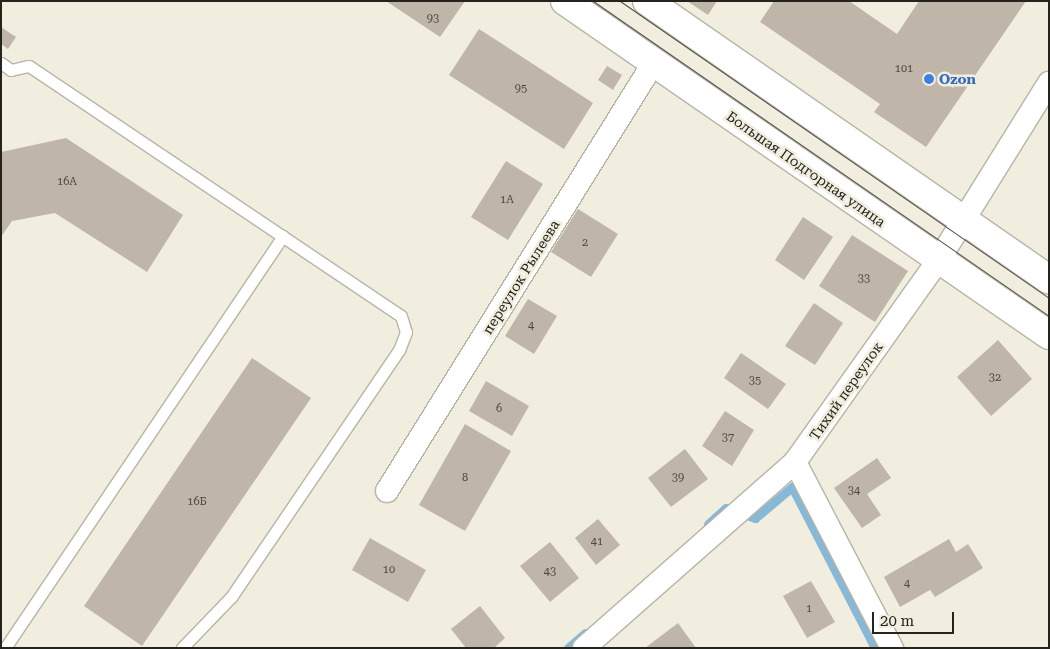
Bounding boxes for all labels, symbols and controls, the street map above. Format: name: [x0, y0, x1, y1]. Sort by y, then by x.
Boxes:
house number: 93: [427, 12, 439, 26]
house number: 101: [895, 62, 913, 76]
place label: Ozon: [939, 71, 976, 87]
marker: Ozon: [923, 73, 935, 85]
house number: 95: [515, 82, 527, 96]
street label: Большая Подгорная улица: [723, 108, 889, 230]
house number: 16А: [57, 175, 77, 189]
house number: 1А: [500, 193, 514, 207]
street label: переулок Рылеева: [479, 217, 563, 337]
house number: 2: [582, 236, 588, 250]
house number: 33: [858, 272, 870, 286]
house number: 4: [528, 319, 534, 333]
street label: Тихий переулок: [806, 338, 886, 444]
house number: 32: [989, 371, 1001, 385]
house number: 35: [749, 374, 761, 388]
house number: 6: [496, 402, 502, 416]
house number: 37: [722, 431, 734, 445]
house number: 8: [462, 471, 468, 485]
house number: 39: [672, 471, 684, 485]
house number: 34: [848, 484, 860, 498]
house number: 16Б: [187, 495, 207, 509]
house number: 41: [591, 535, 603, 549]
house number: 10: [383, 563, 395, 577]
house number: 43: [544, 565, 556, 579]
house number: 4: [904, 577, 910, 591]
house number: 1: [806, 602, 812, 616]
scale bar: [875, 602, 958, 634]
text: 20 m: [880, 612, 914, 630]

